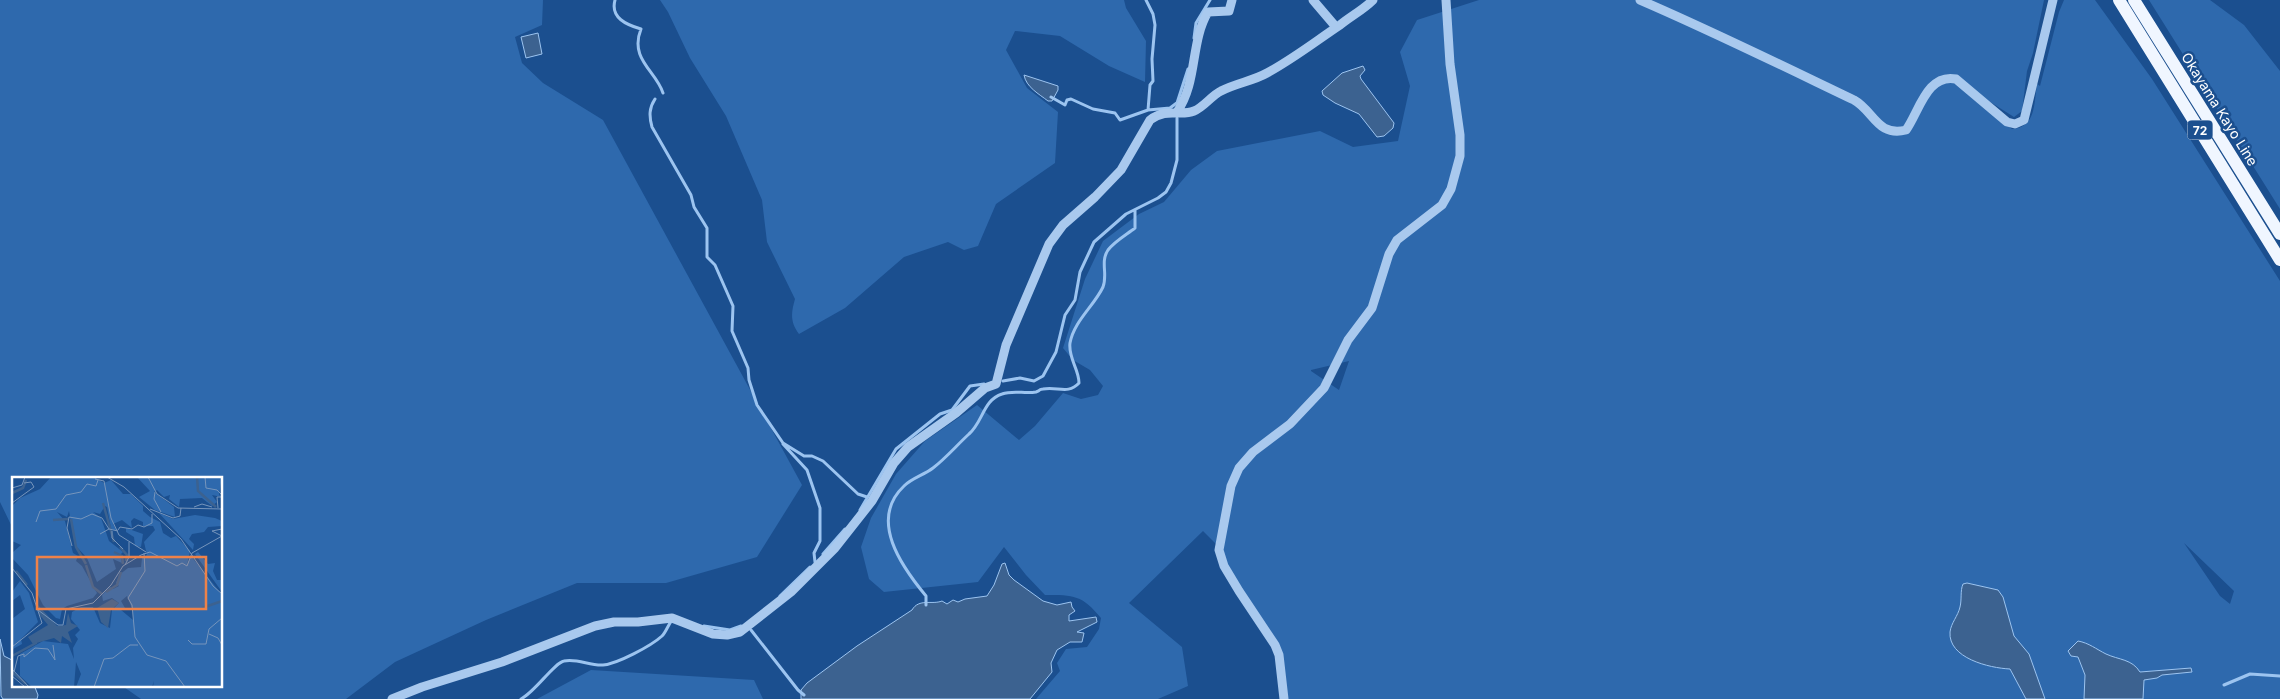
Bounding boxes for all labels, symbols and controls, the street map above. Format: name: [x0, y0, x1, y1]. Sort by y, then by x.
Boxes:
street label: Okayama Kayo Line: [2178, 49, 2262, 169]
road number: 72: [2188, 120, 2212, 140]
inset map: [12, 477, 222, 686]

